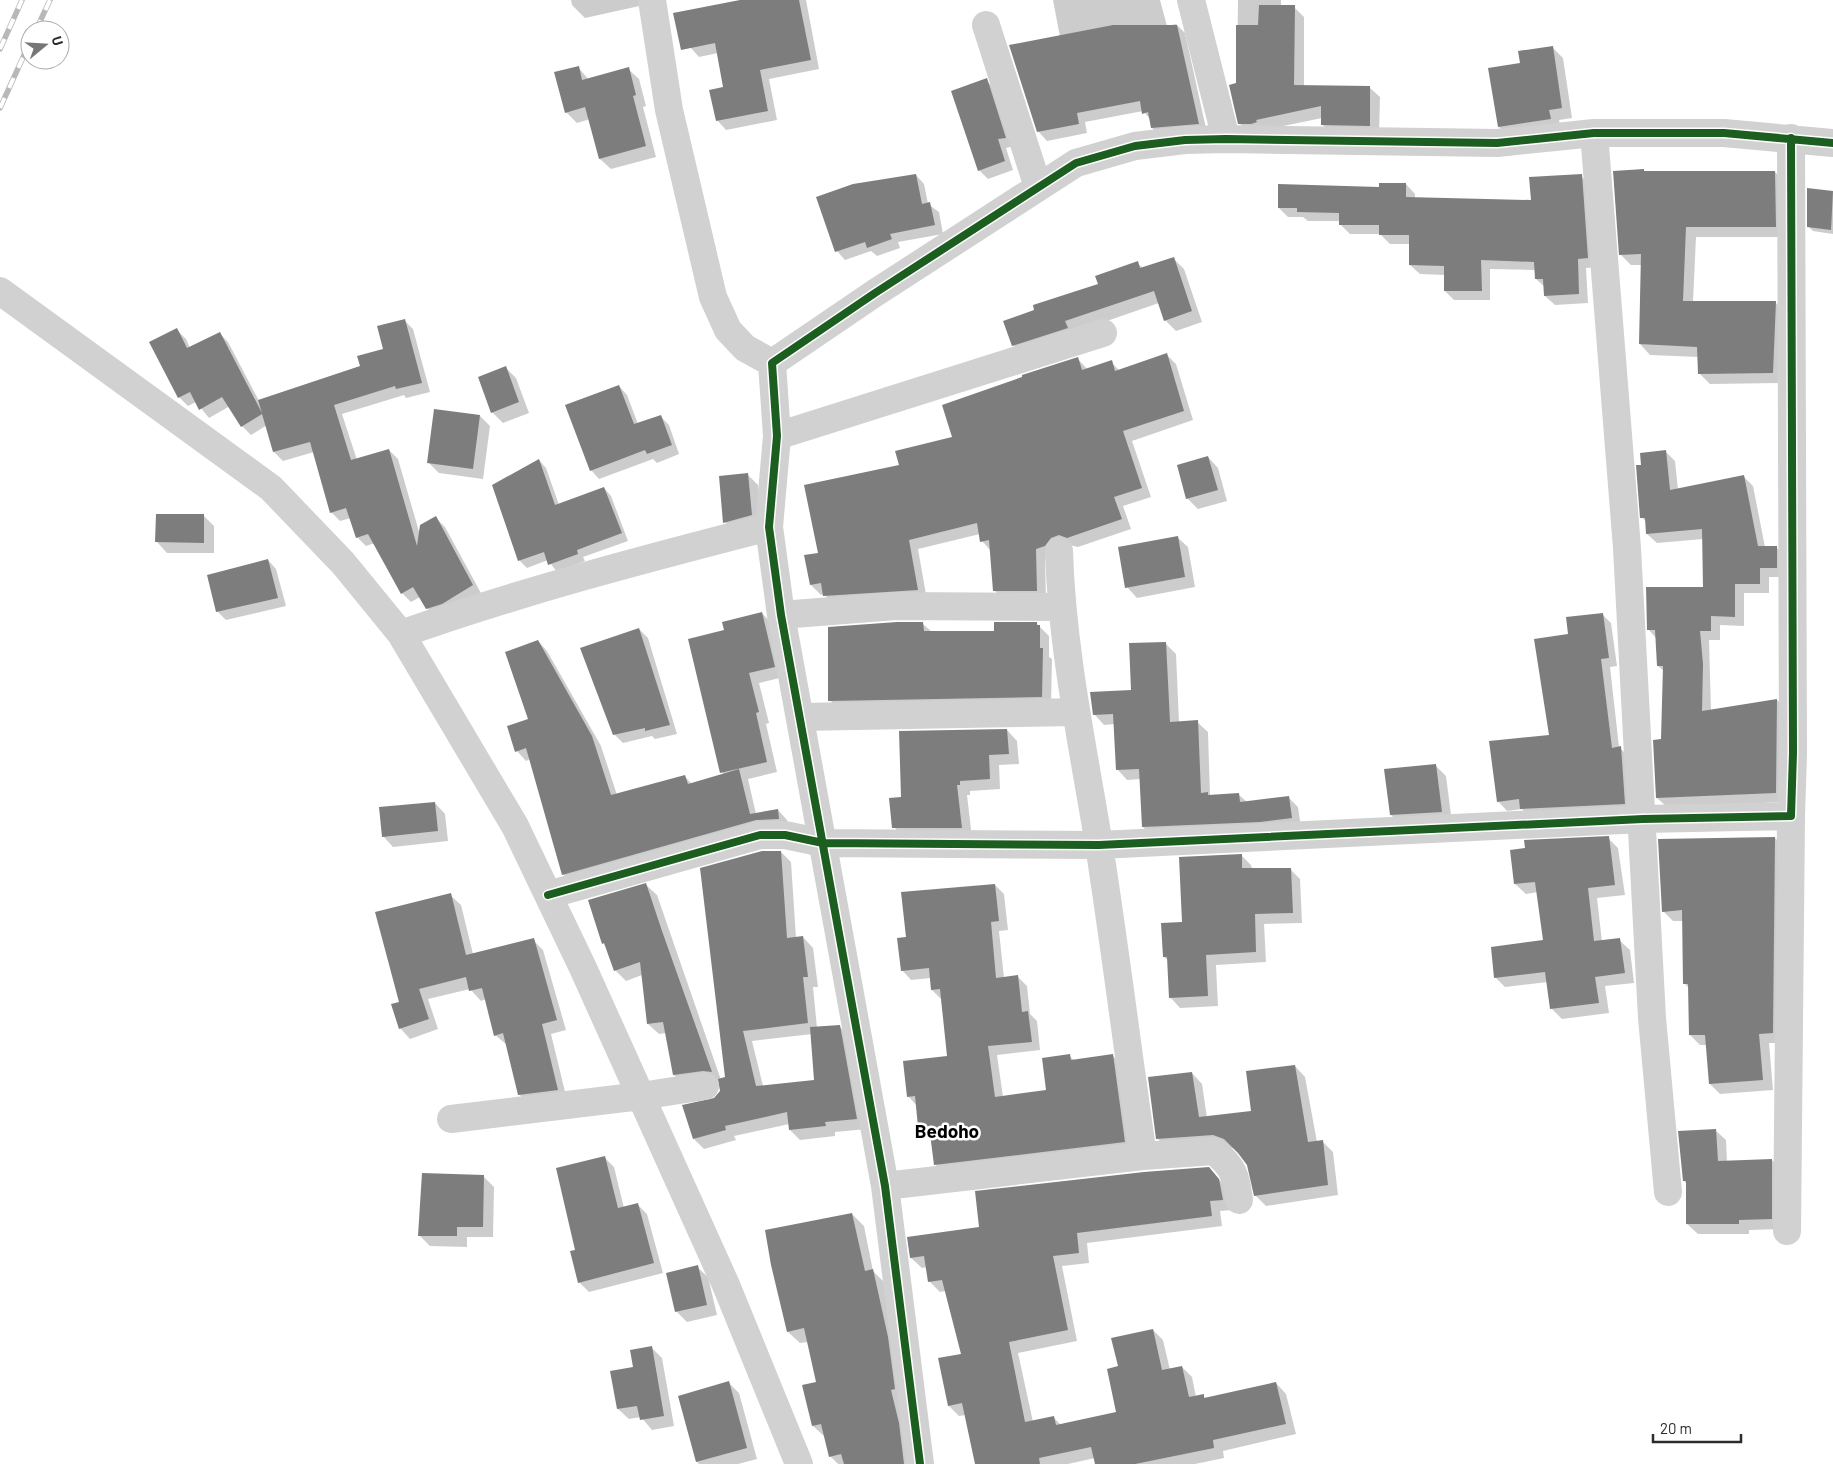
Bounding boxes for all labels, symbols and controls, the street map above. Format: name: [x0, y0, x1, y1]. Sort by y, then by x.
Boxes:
north arrow: [20, 20, 70, 70]
text: U: [48, 34, 67, 48]
district label: Bedoho: [915, 1119, 979, 1142]
scale bar: [1653, 1412, 1740, 1444]
text: 20 m: [1660, 1419, 1692, 1437]

